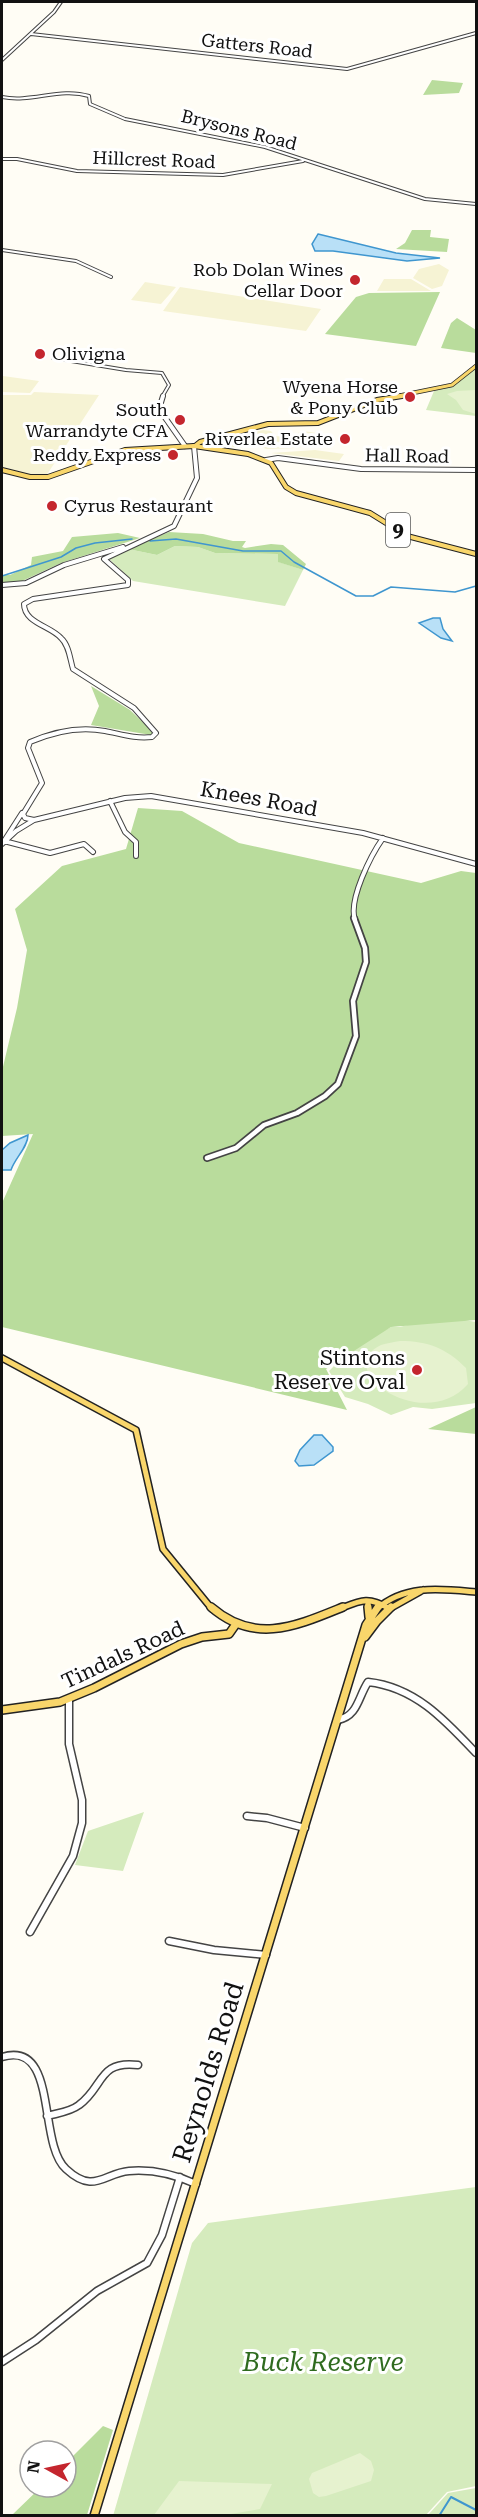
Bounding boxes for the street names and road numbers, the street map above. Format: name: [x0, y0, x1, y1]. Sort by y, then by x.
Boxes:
street label: Gatters Road: [200, 29, 314, 62]
street label: Brysons Road: [179, 105, 300, 154]
street label: Hillcrest Road: [92, 147, 216, 172]
street label: Hall Road: [365, 444, 450, 467]
road number: 9: [386, 513, 410, 547]
street label: Knees Road: [198, 777, 320, 821]
street label: Tindals Road: [58, 1616, 189, 1694]
street label: Reynolds Road: [166, 1978, 250, 2166]

